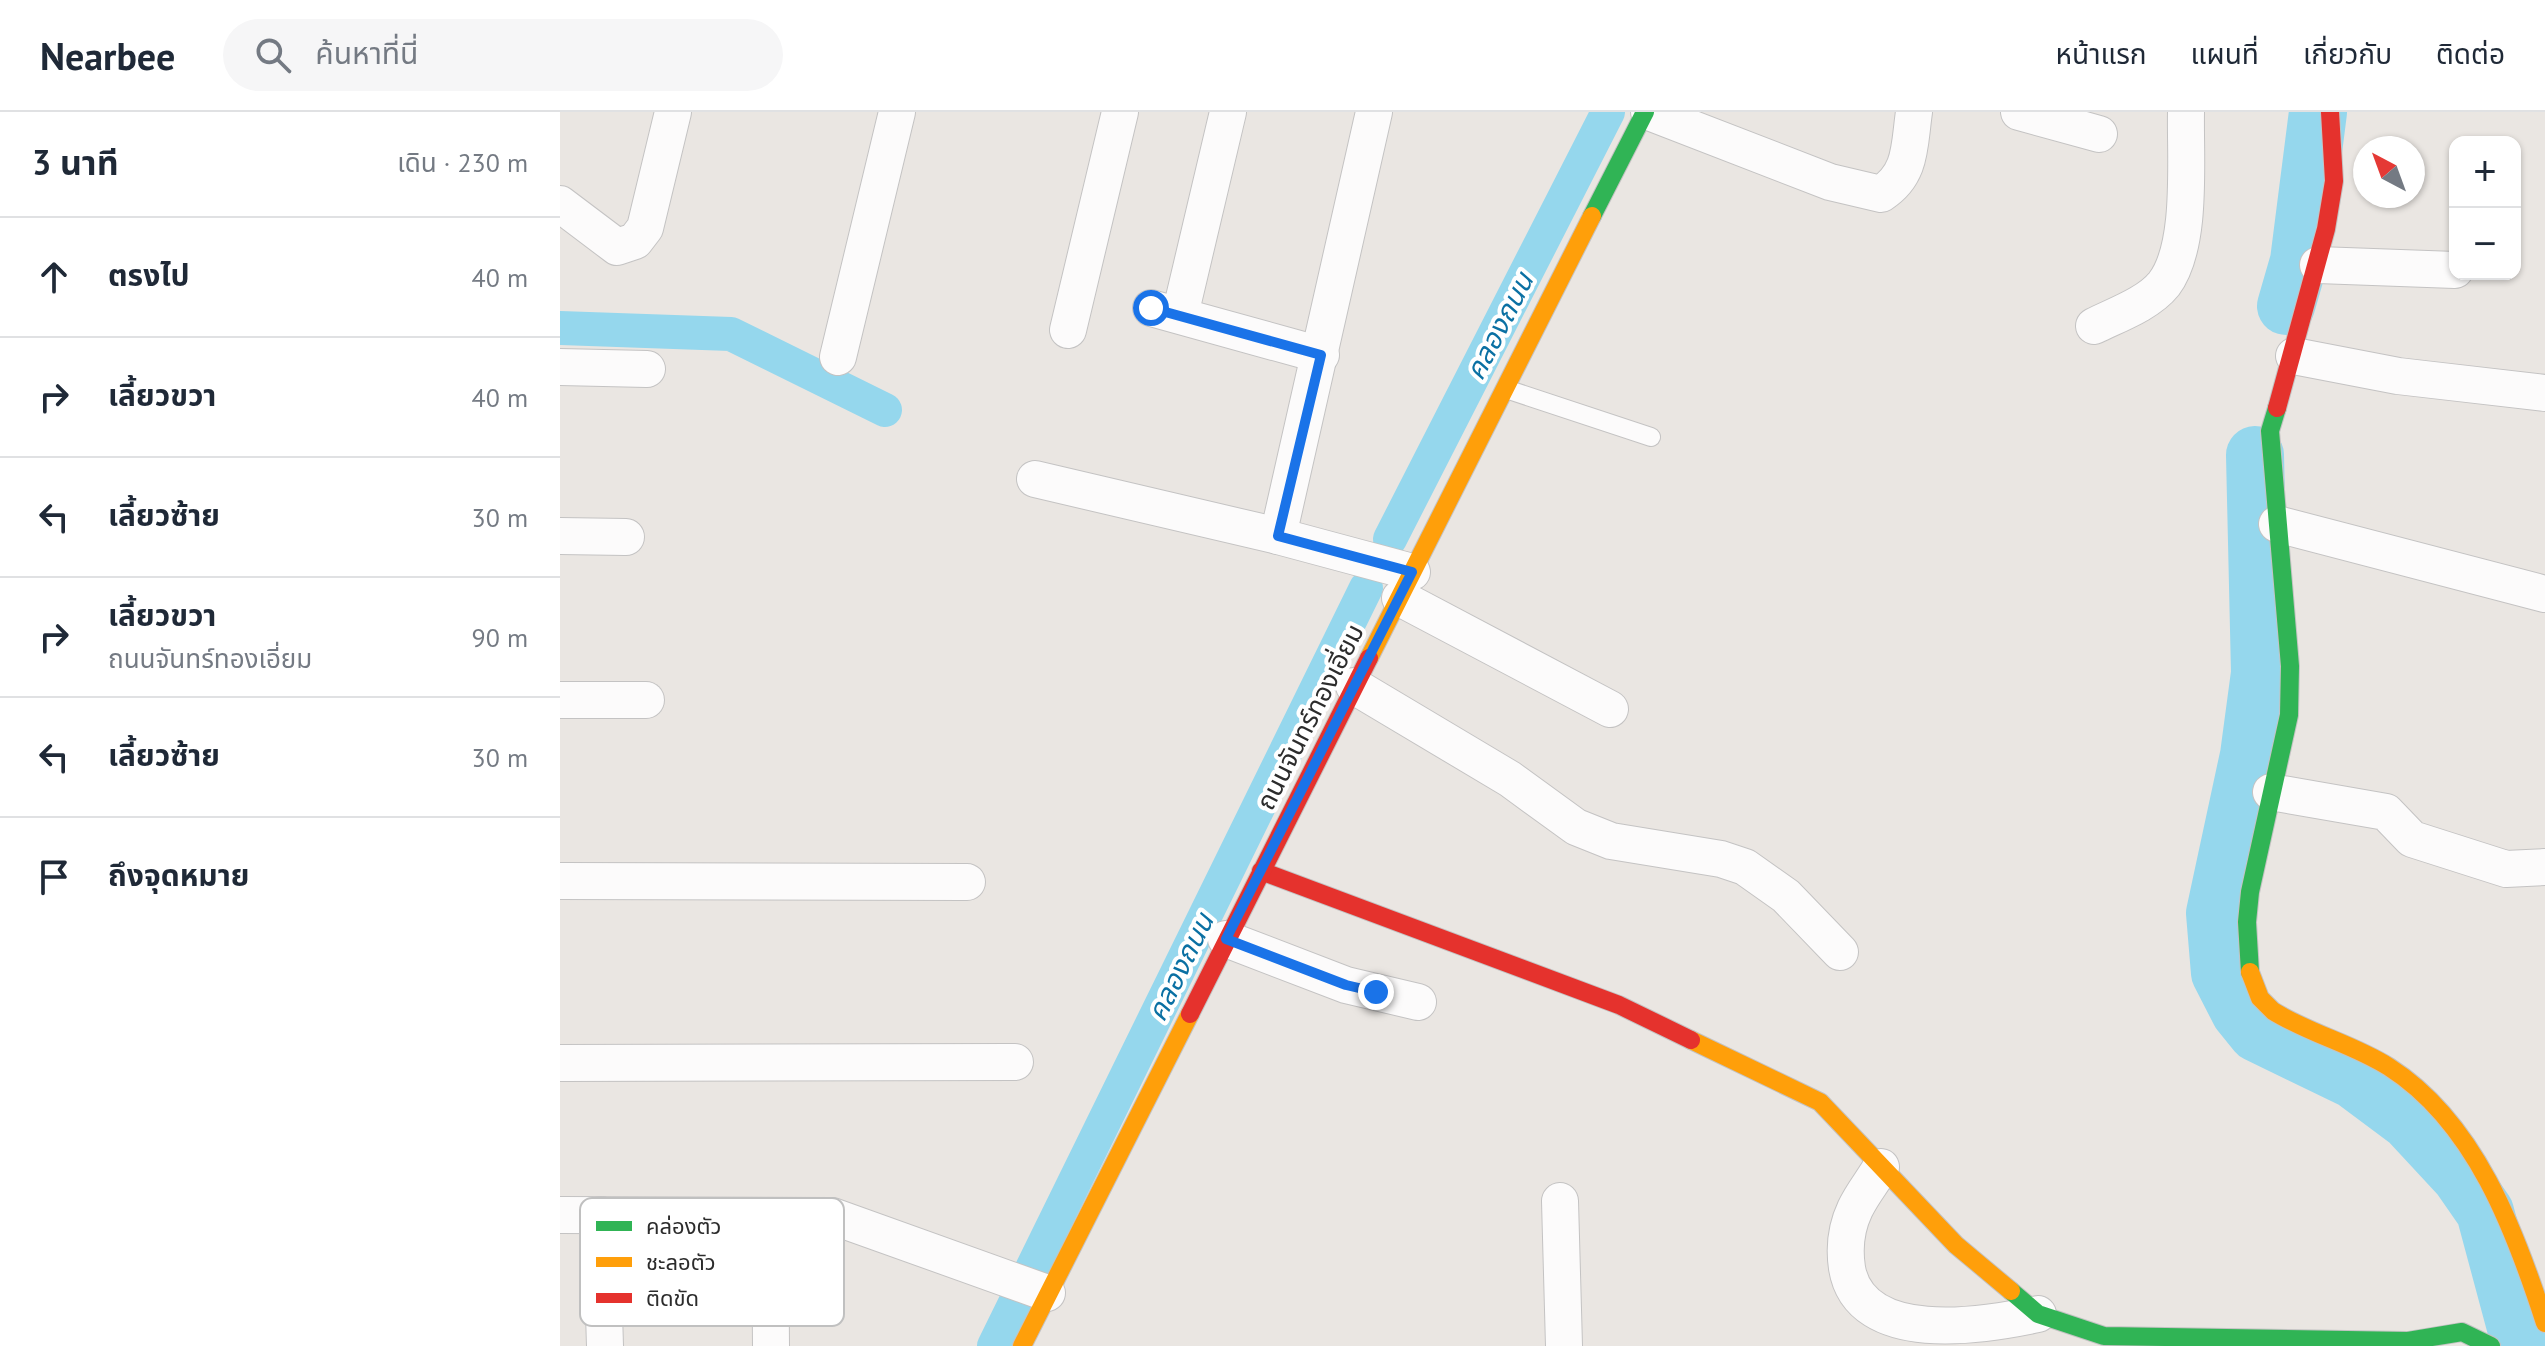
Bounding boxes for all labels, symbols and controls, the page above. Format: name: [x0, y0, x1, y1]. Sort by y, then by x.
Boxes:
search box: [223, 19, 783, 91]
text: Nearbee: [40, 31, 175, 80]
icon: search: [251, 33, 295, 77]
text: ค้นหาที่นี่: [315, 33, 419, 72]
text: หน้าแรก: [2056, 35, 2147, 72]
text: แผนที่: [2191, 35, 2259, 72]
text: เกี่ยวกับ: [2303, 35, 2392, 72]
text: ติดต่อ: [2436, 35, 2505, 72]
north arrow: [2353, 136, 2425, 208]
map controls: [2449, 136, 2521, 280]
button: +: [2449, 136, 2521, 208]
text: 3 นาที: [32, 140, 119, 184]
text: เดิน · 230 m: [397, 146, 528, 179]
button: −: [2449, 208, 2521, 280]
icon: ahead: [32, 255, 76, 299]
text: ตรงไป: [108, 255, 190, 294]
text: 40 m: [472, 261, 528, 294]
water label: คลองถนน: [1456, 264, 1542, 386]
route start: [1133, 290, 1169, 326]
icon: right: [32, 375, 76, 419]
text: เลี้ยวขวา: [108, 375, 216, 414]
text: 40 m: [472, 381, 528, 414]
icon: left: [32, 495, 76, 539]
text: เลี้ยวซ้าย: [108, 495, 220, 534]
text: 30 m: [472, 501, 528, 534]
text: เลี้ยวขวา: [108, 595, 216, 634]
icon: right: [32, 615, 76, 659]
street label: ถนนจันทร์ทองเอี่ยม: [1248, 618, 1371, 815]
text: 90 m: [472, 621, 528, 654]
text: ถนนจันทร์ทองเอี่ยม: [108, 642, 312, 675]
icon: left: [32, 735, 76, 779]
text: เลี้ยวซ้าย: [108, 735, 220, 774]
text: 30 m: [472, 741, 528, 774]
icon: arrive: [32, 855, 76, 899]
text: ถึงจุดหมาย: [108, 855, 249, 894]
water label: คลองถนน: [1138, 905, 1222, 1027]
route end: [1358, 974, 1394, 1010]
legend: [580, 1198, 844, 1326]
text: คล่องตัว: [646, 1212, 721, 1240]
text: ชะลอตัว: [646, 1248, 716, 1276]
text: ติดขัด: [646, 1284, 699, 1312]

